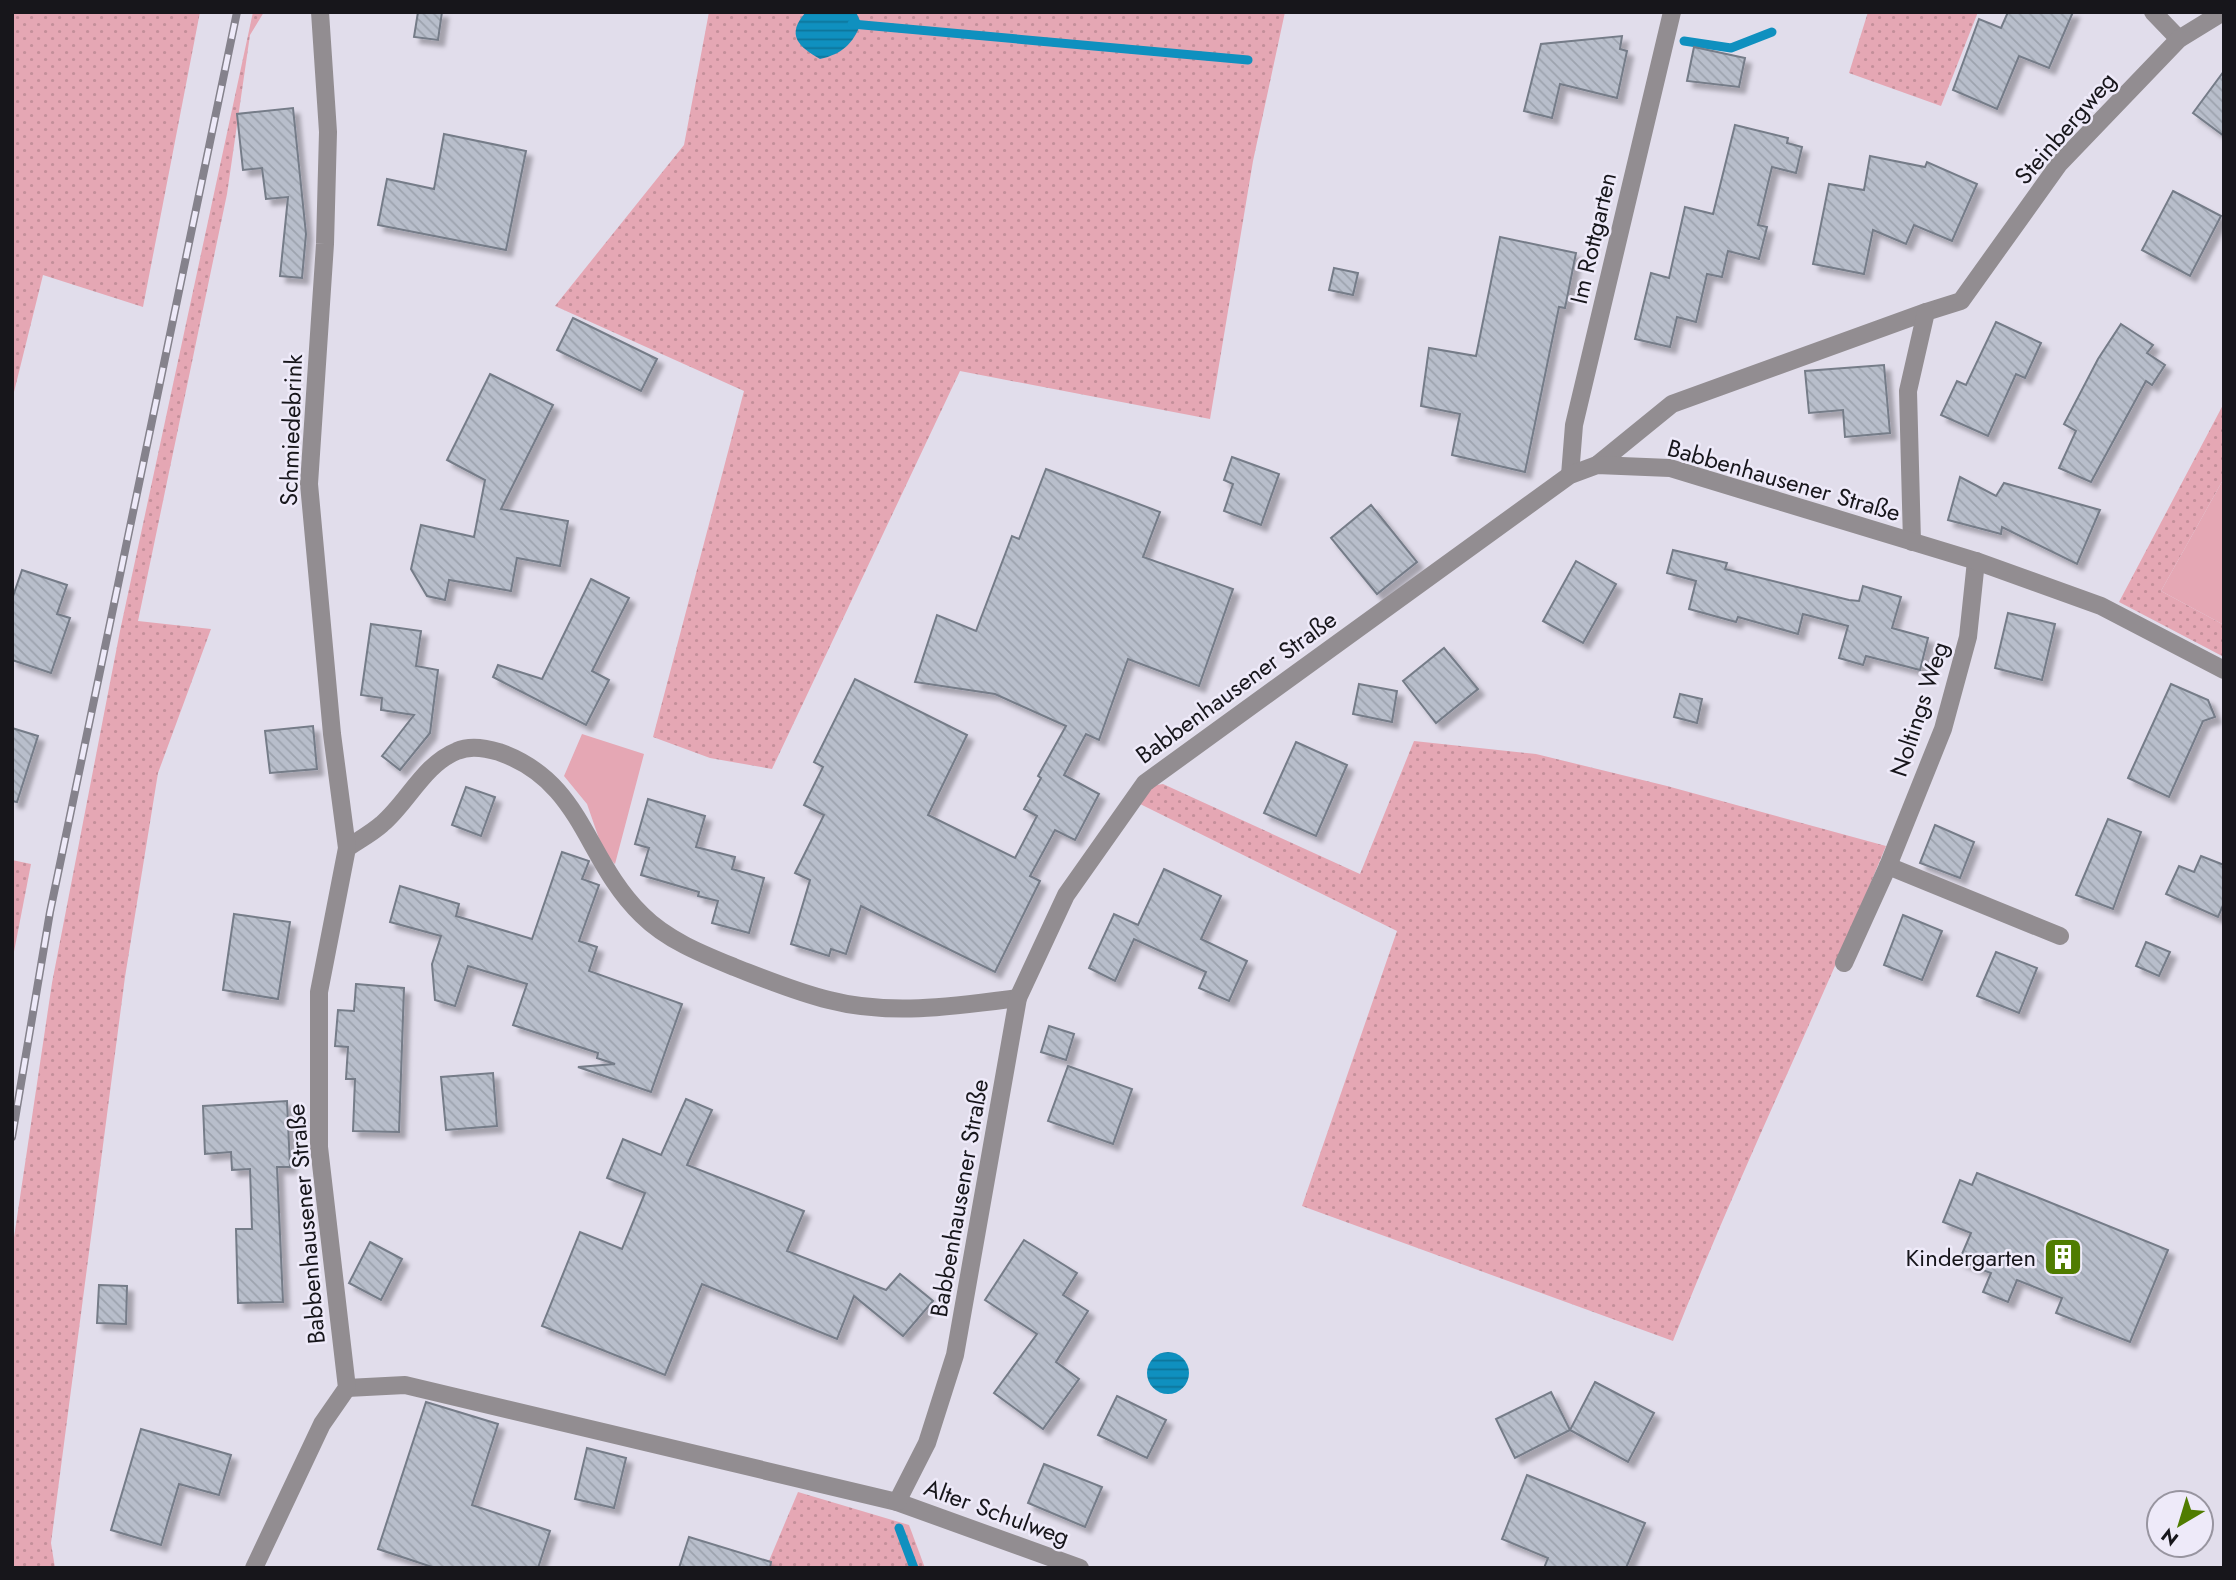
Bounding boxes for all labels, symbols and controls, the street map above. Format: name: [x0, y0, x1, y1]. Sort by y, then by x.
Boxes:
street label: Steinbergweg: [2006, 64, 2124, 192]
street label: Im Rottgarten: [1561, 169, 1625, 307]
street label: Schmiedebrink: [271, 353, 311, 507]
street label: Babbenhausener Straße: [1663, 430, 1905, 530]
street label: Babbenhausener Straße: [1128, 602, 1344, 772]
street label: Noltings Weg: [1881, 637, 1957, 781]
street label: Babbenhausener Straße: [921, 1076, 997, 1320]
street label: Babbenhausener Straße: [278, 1102, 334, 1346]
building icon: Kindergarten: [2042, 1236, 2084, 1278]
place label: Kindergarten: [1906, 1240, 2036, 1275]
street label: Alter Schulweg: [919, 1470, 1075, 1554]
north arrow: [2145, 1489, 2215, 1559]
text: N: [2156, 1522, 2184, 1552]

